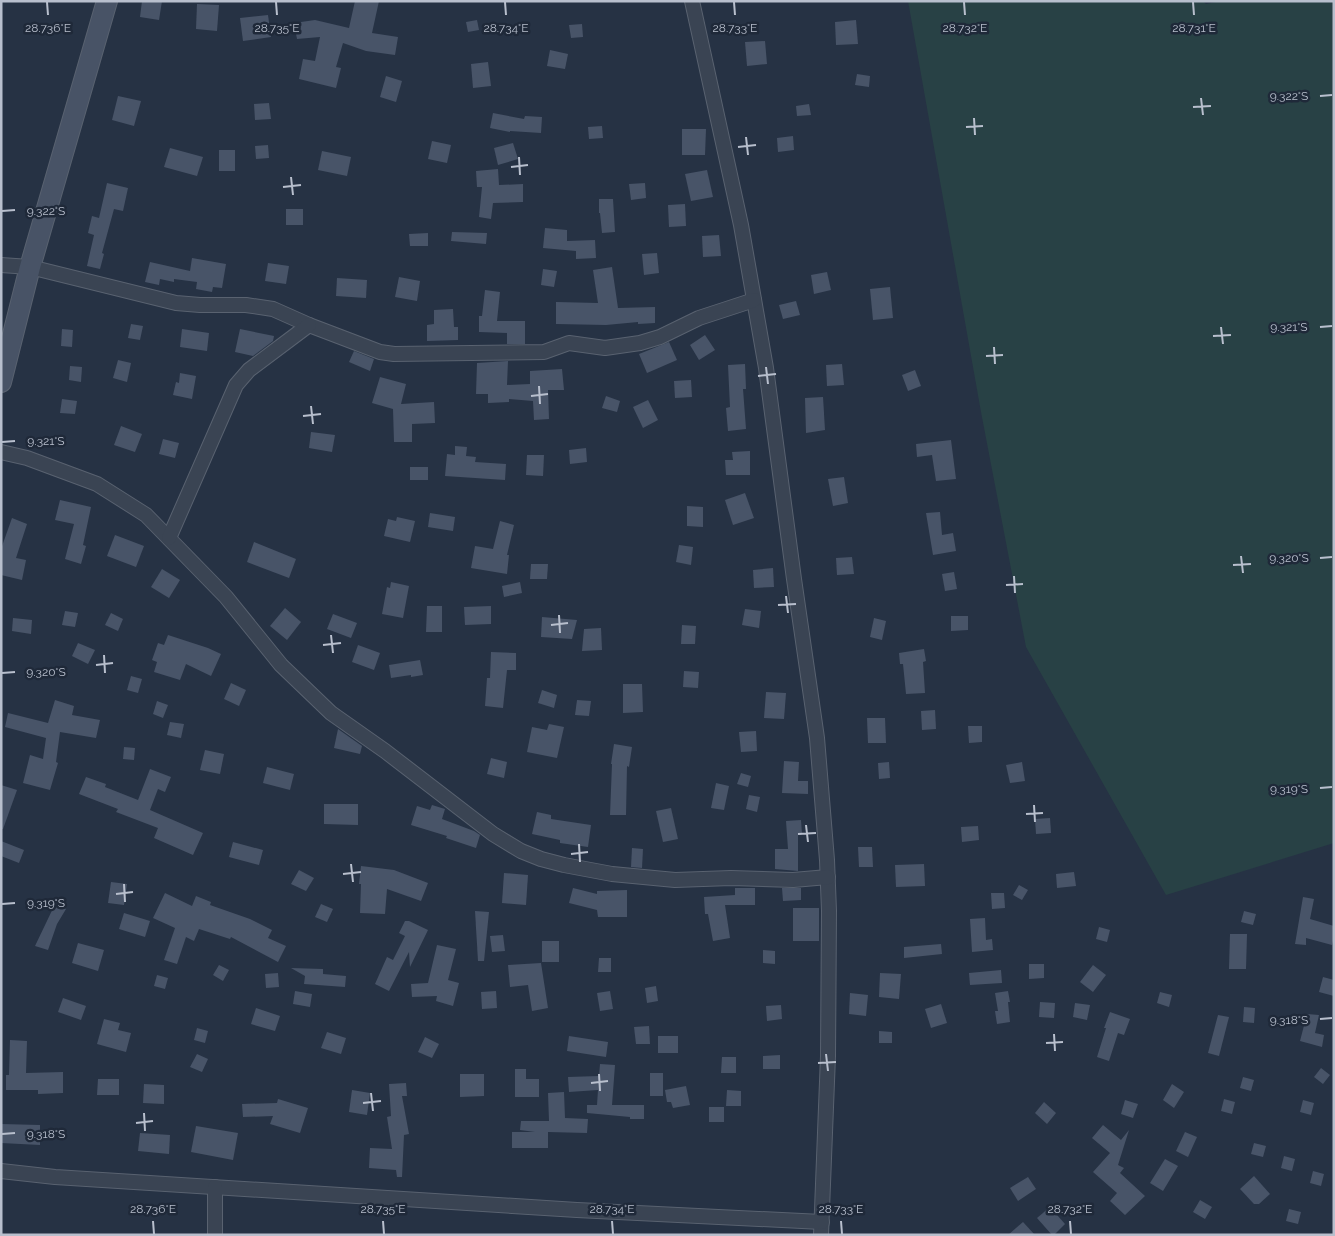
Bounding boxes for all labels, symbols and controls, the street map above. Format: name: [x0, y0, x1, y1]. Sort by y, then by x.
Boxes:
text: 28.736°E: [25, 21, 71, 35]
text: 28.735°E: [254, 21, 300, 35]
text: 28.734°E: [483, 21, 529, 35]
text: 28.733°E: [713, 21, 757, 35]
text: 28.732°E: [943, 21, 987, 35]
text: 28.731°E: [1172, 21, 1216, 35]
text: 9.322°S: [1270, 89, 1308, 103]
text: 9.322°S: [27, 204, 65, 218]
text: 9.321°S: [1270, 320, 1308, 334]
text: 9.321°S: [27, 434, 65, 448]
text: 9.320°S: [1269, 551, 1309, 565]
text: 9.320°S: [26, 665, 66, 679]
text: 9.319°S: [1270, 782, 1308, 796]
text: 9.319°S: [27, 896, 65, 910]
text: 9.318°S: [1270, 1013, 1308, 1027]
text: 9.318°S: [27, 1127, 65, 1141]
text: 28.736°E: [130, 1202, 176, 1216]
text: 28.735°E: [360, 1202, 406, 1216]
text: 28.734°E: [589, 1202, 635, 1216]
text: 28.733°E: [819, 1202, 863, 1216]
text: 28.732°E: [1048, 1202, 1092, 1216]

